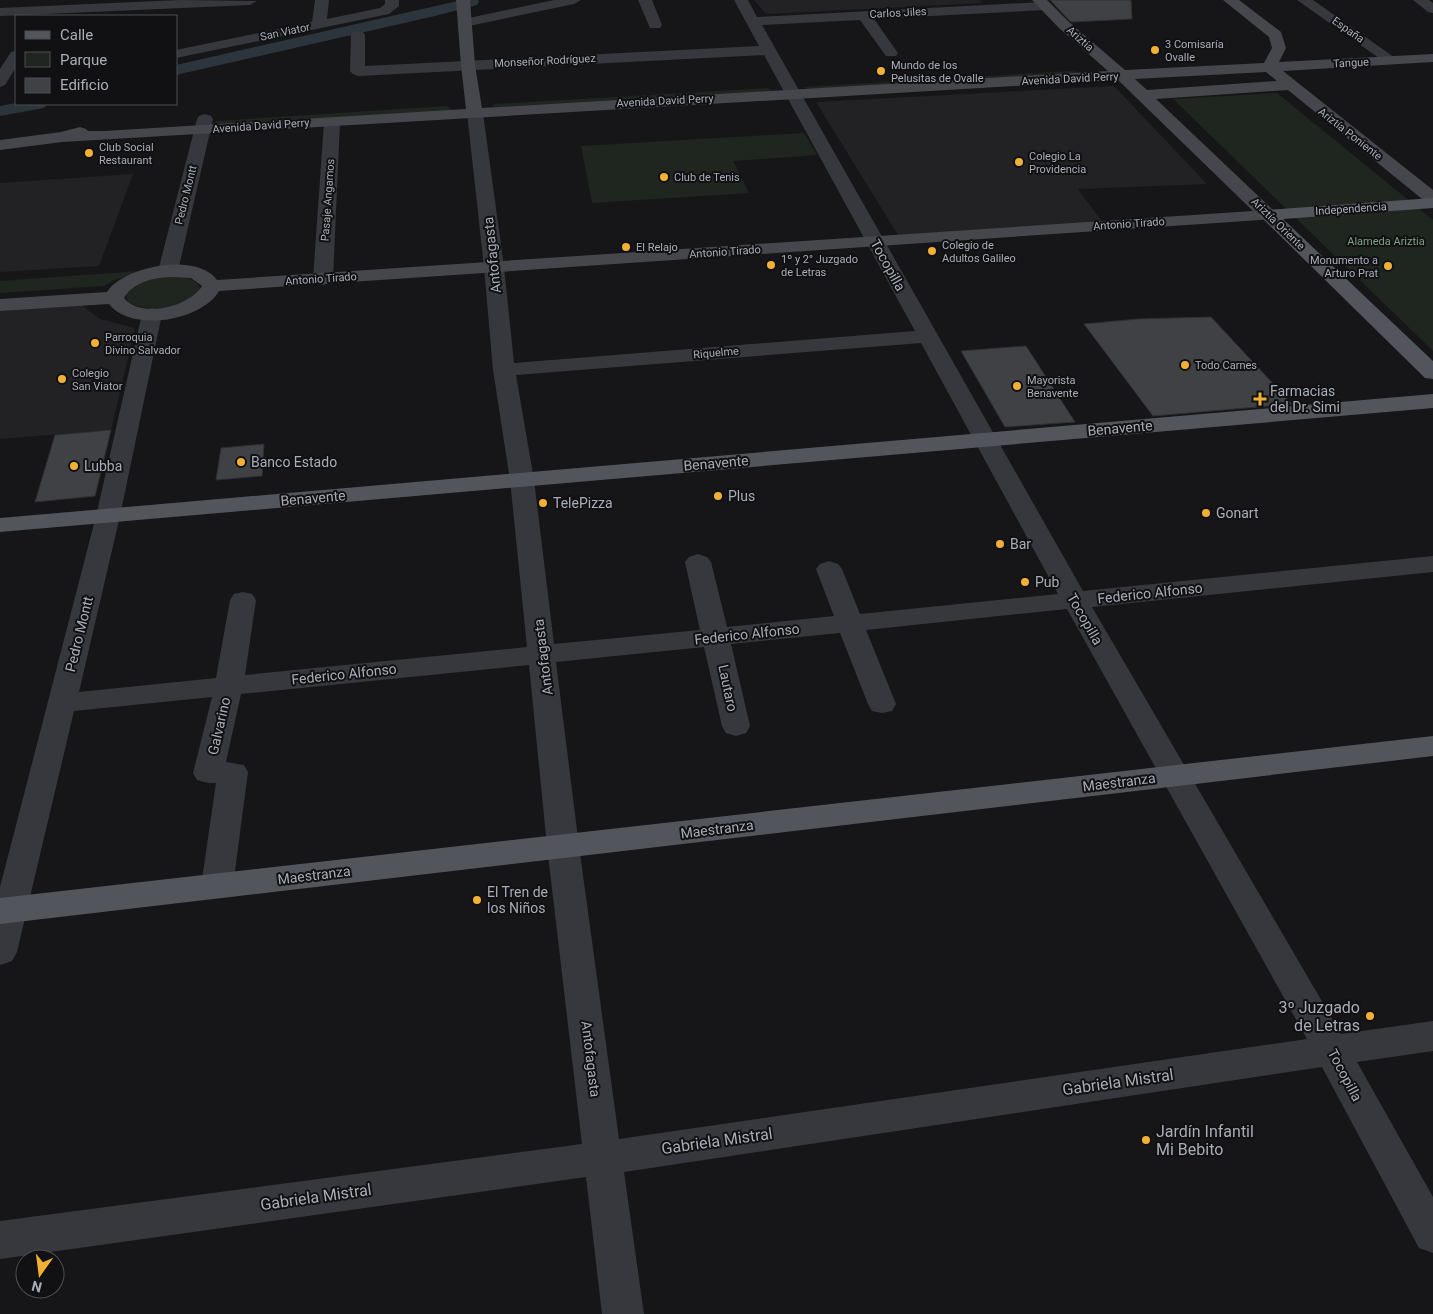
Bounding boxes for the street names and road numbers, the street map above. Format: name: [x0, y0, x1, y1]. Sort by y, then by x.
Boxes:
street label: Carlos Jiles: [869, 5, 927, 21]
street label: España: [1329, 14, 1367, 46]
street label: San Viator: [259, 20, 311, 44]
street label: Ariztía: [1064, 24, 1096, 54]
street label: Monseñor Rodríguez: [494, 52, 597, 70]
street label: Tangue: [1333, 56, 1370, 70]
street label: Avenida David Perry: [1021, 70, 1120, 88]
street label: Avenida David Perry: [616, 92, 715, 110]
street label: Ariztía Poniente: [1316, 105, 1385, 163]
street label: Avenida David Perry: [212, 116, 311, 136]
street label: Pasaje Angamos: [319, 158, 337, 242]
street label: Pedro Montt: [172, 164, 200, 226]
street label: Ariztía Oriente: [1249, 195, 1308, 253]
street label: Independencia: [1315, 200, 1387, 218]
street label: Antonio Tirado: [1093, 215, 1165, 233]
street label: Antofagasta: [480, 216, 504, 294]
street label: Tocopilla: [867, 236, 909, 294]
street label: Antonio Tirado: [689, 243, 761, 261]
street label: Antonio Tirado: [285, 270, 357, 288]
street label: Riquelme: [693, 345, 740, 361]
street label: Benavente: [1087, 417, 1153, 439]
street label: Benavente: [683, 452, 749, 474]
street label: Benavente: [280, 487, 346, 509]
street label: Federico Alfonso: [1097, 580, 1203, 606]
street label: Tocopilla: [1064, 590, 1106, 648]
street label: Pedro Montt: [62, 594, 96, 673]
street label: Antofagasta: [530, 618, 556, 696]
street label: Federico Alfonso: [694, 621, 800, 647]
street label: Federico Alfonso: [291, 661, 397, 687]
street label: Lautaro: [715, 663, 741, 713]
street label: Galvarino: [205, 696, 233, 756]
street label: Maestranza: [1082, 770, 1156, 794]
street label: Maestranza: [680, 817, 754, 841]
street label: Maestranza: [277, 863, 351, 887]
street label: Antofagasta: [578, 1020, 604, 1098]
street label: Tocopilla: [1325, 1046, 1365, 1104]
street label: Gabriela Mistral: [1061, 1065, 1175, 1099]
street label: Gabriela Mistral: [660, 1124, 774, 1158]
street label: Gabriela Mistral: [259, 1180, 373, 1214]

